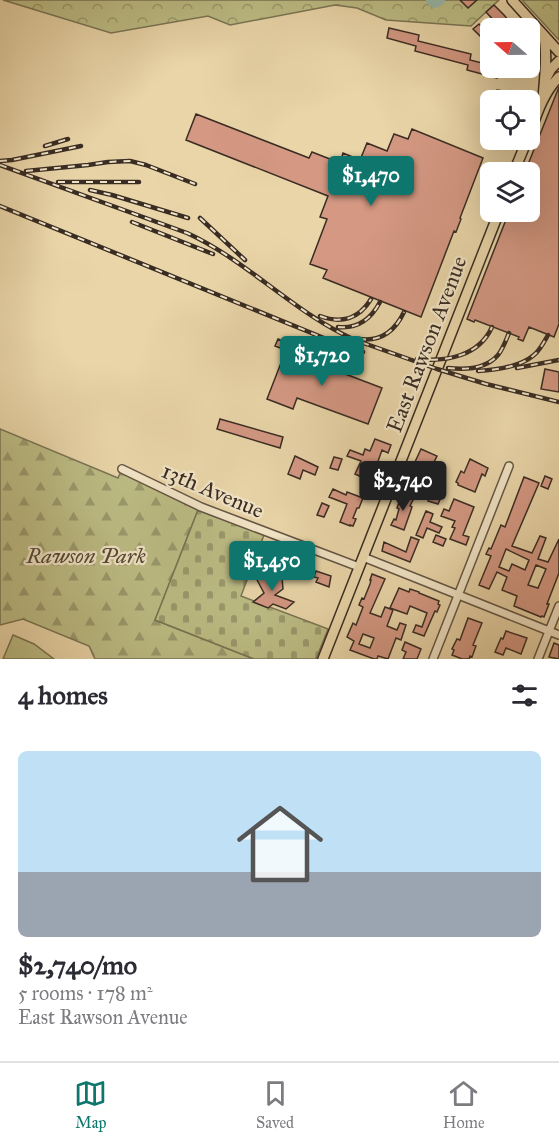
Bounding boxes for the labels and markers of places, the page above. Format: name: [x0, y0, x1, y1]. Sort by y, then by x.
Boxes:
pin: $1,470: [322, 156, 420, 207]
pin: $1,720: [273, 336, 371, 387]
pin: $2,740: [354, 461, 452, 512]
pin: $1,450: [223, 541, 321, 592]

